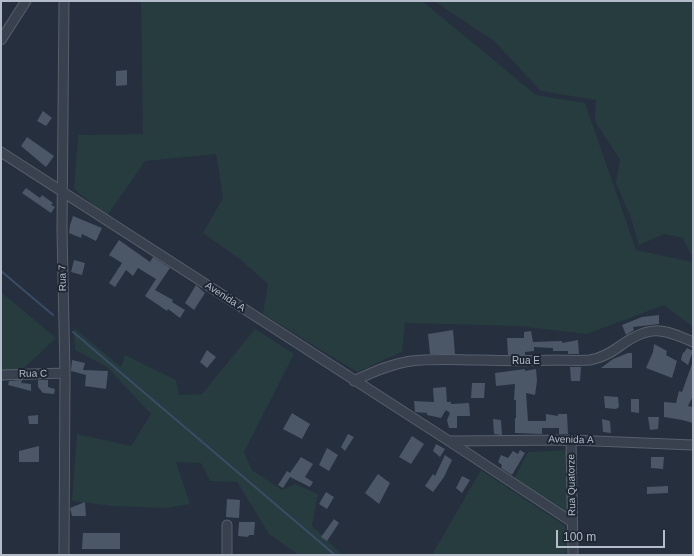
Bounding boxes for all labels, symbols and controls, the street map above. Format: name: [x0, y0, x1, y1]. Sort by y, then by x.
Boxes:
street label: Rua 7: [57, 265, 69, 291]
street label: Avenida A: [203, 280, 247, 314]
street label: Rua E: [512, 355, 540, 367]
street label: Rua C: [19, 368, 47, 380]
street label: Avenida A: [548, 434, 594, 446]
street label: Rua Quatorze: [565, 454, 579, 516]
scale bar: [558, 522, 667, 548]
text: 100 m: [563, 530, 596, 544]

